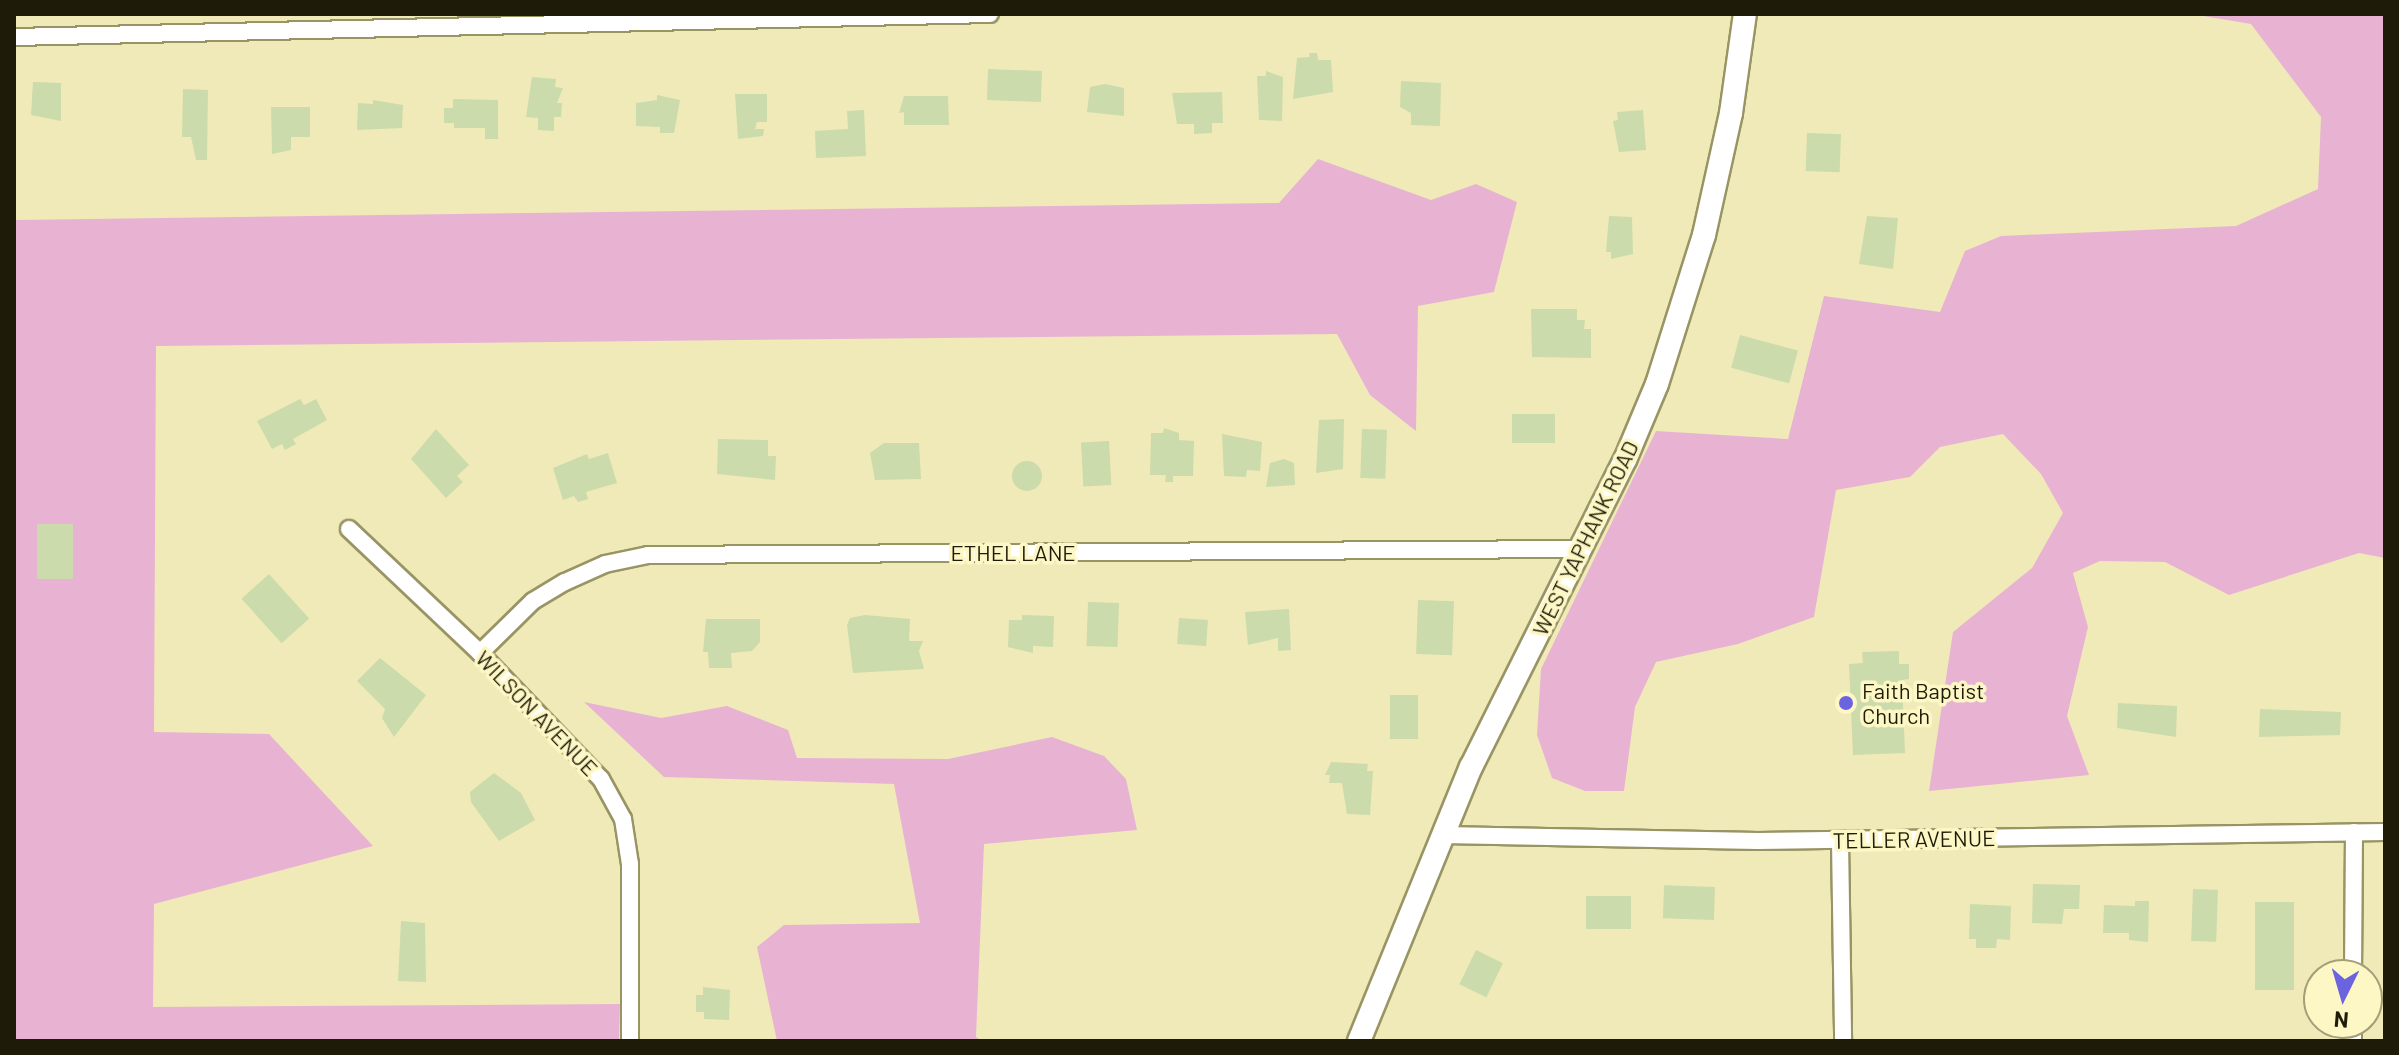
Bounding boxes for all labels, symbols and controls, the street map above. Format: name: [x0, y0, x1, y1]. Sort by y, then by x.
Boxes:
street label: WEST YAPHANK ROAD: [1526, 436, 1644, 640]
street label: ETHEL LANE: [950, 540, 1076, 566]
street label: WILSON AVENUE: [471, 645, 603, 781]
place label: Faith Baptist Church: [1862, 677, 1984, 728]
marker: Faith Baptist Church: [1837, 694, 1855, 712]
street label: TELLER AVENUE: [1832, 824, 1996, 854]
north arrow: [2303, 959, 2383, 1039]
text: N: [2333, 1007, 2350, 1035]

